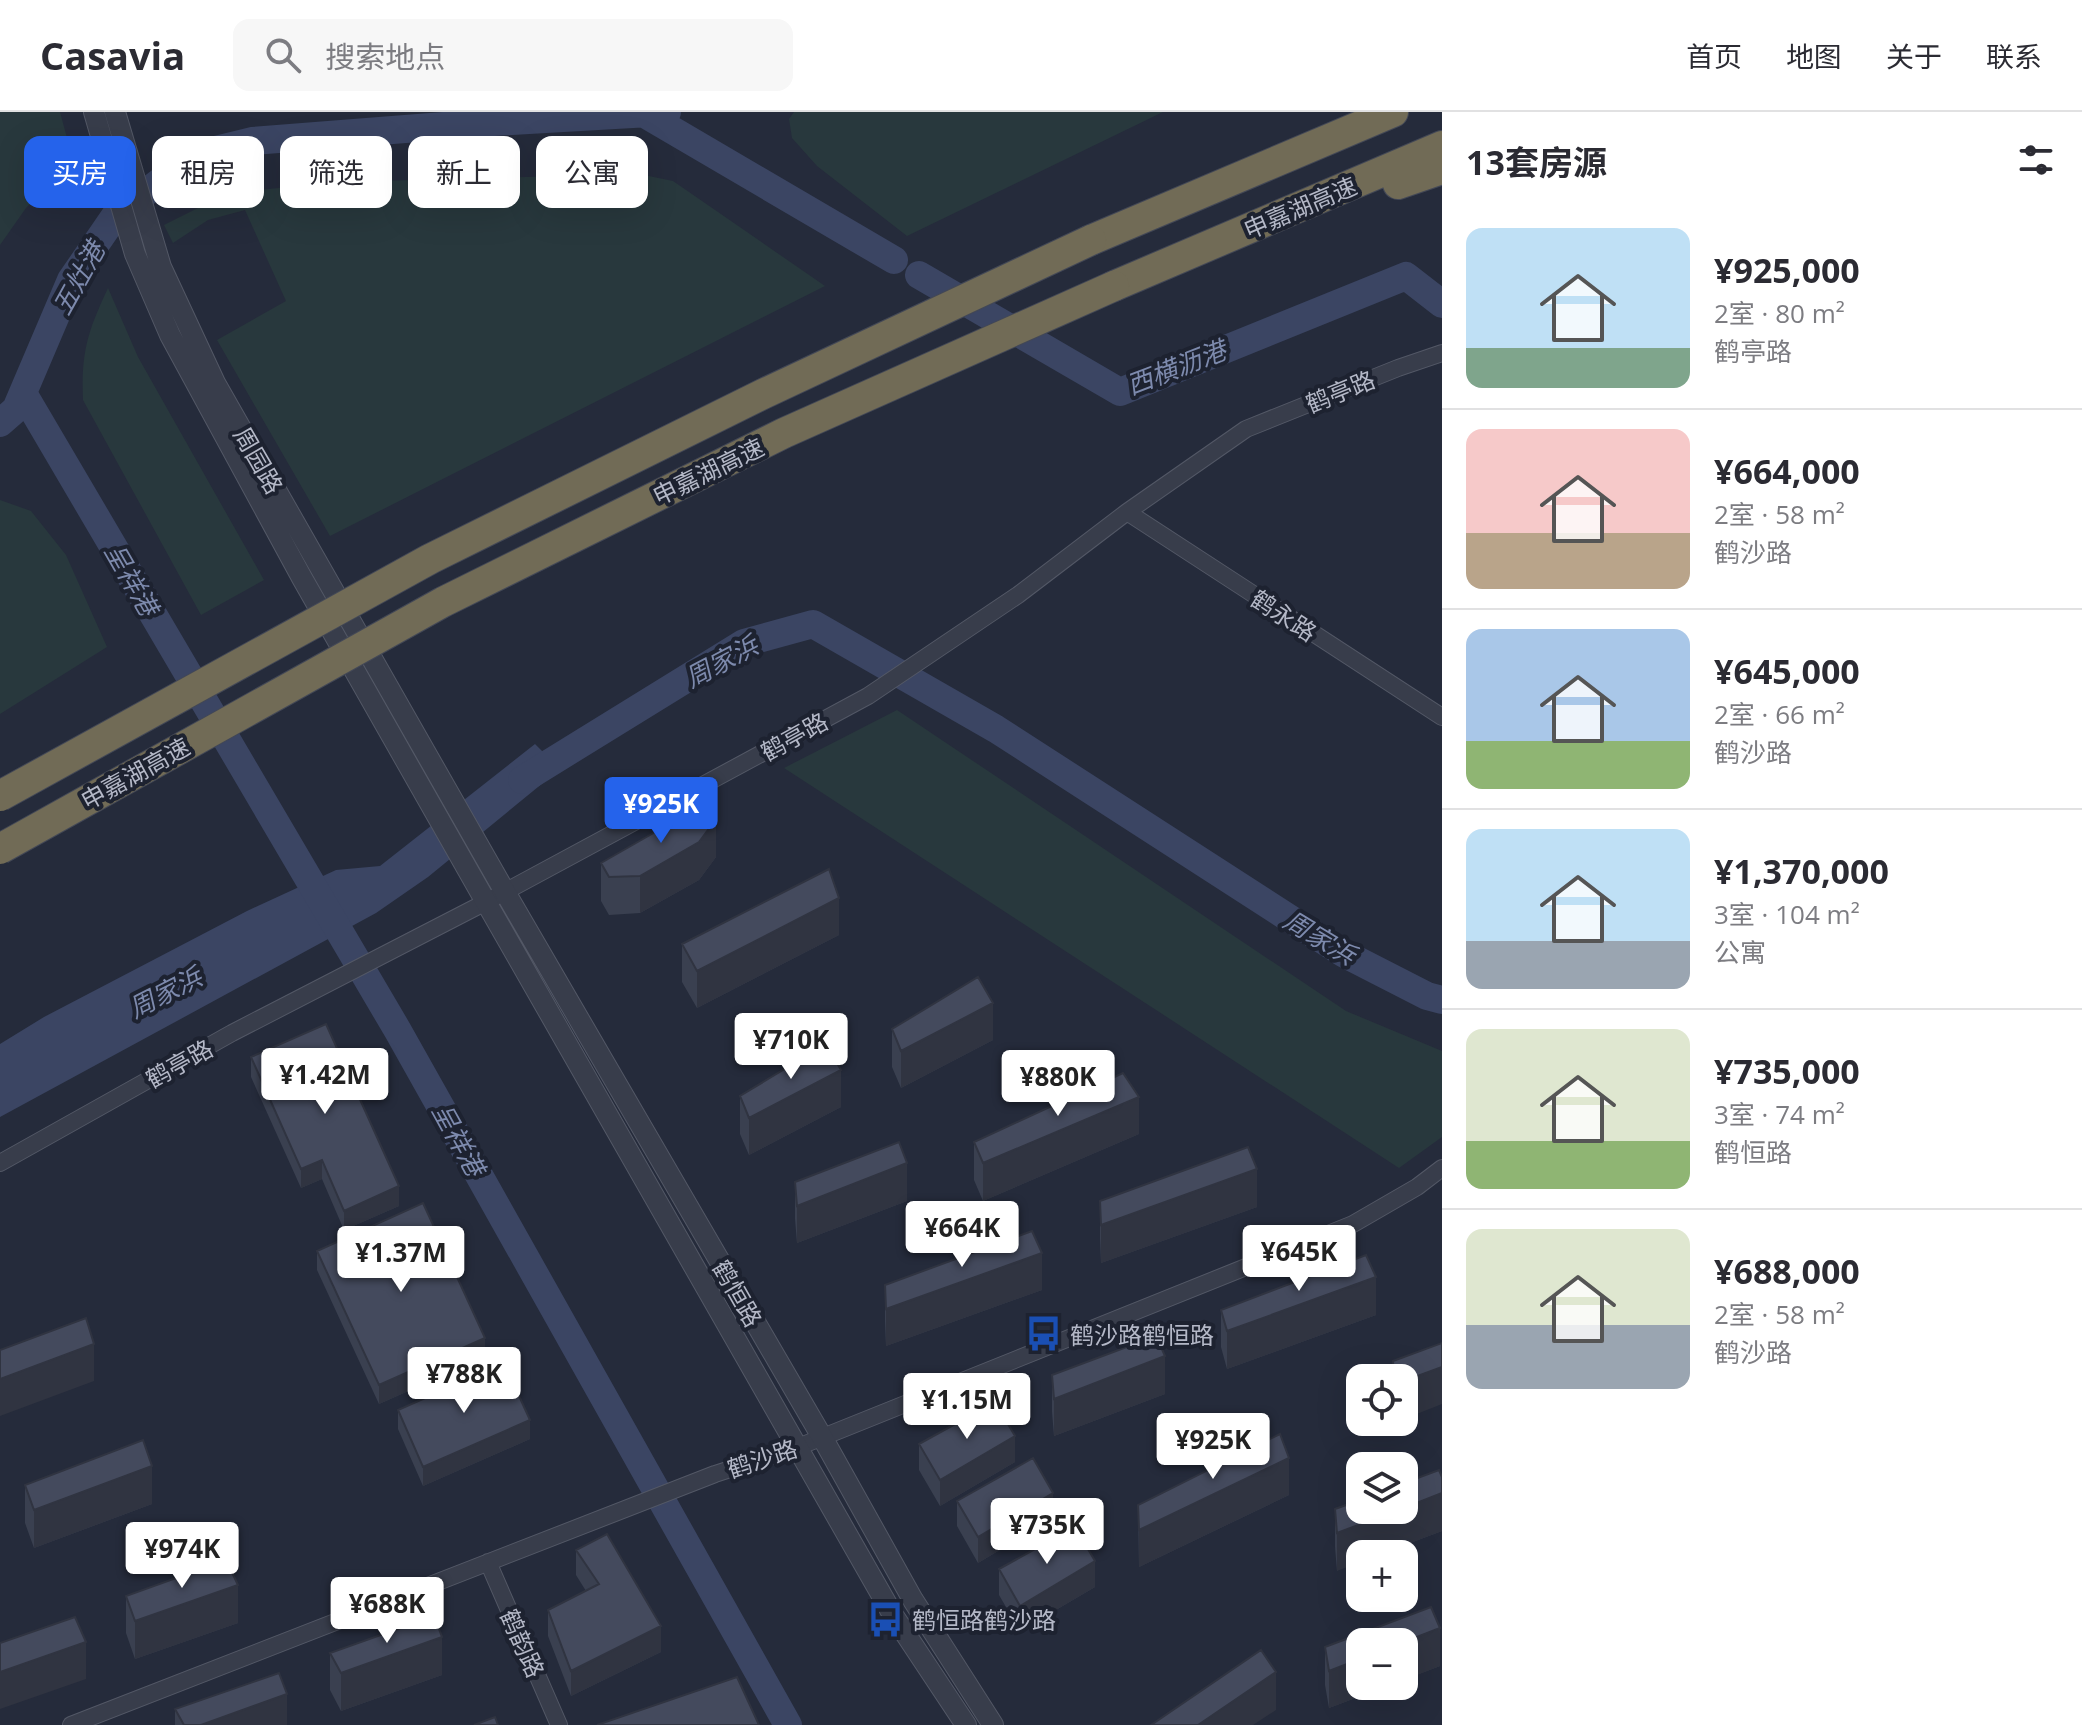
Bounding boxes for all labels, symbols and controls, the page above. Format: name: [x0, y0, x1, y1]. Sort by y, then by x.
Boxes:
search box: [233, 19, 793, 91]
text: Casavia: [40, 29, 185, 81]
icon: search: [261, 33, 305, 77]
text: 搜索地点: [325, 36, 445, 77]
text: 首页: [1686, 37, 1742, 75]
text: 地图: [1786, 37, 1842, 75]
text: 关于: [1886, 37, 1942, 75]
text: 联系: [1986, 37, 2042, 75]
chip: 买房: [24, 136, 136, 208]
chip: 租房: [152, 136, 264, 208]
chip: 筛选: [280, 136, 392, 208]
chip: 新上: [408, 136, 520, 208]
chip: 公寓: [536, 136, 648, 208]
icon: filters: [2014, 138, 2058, 182]
text: 13套房源: [1466, 139, 1607, 185]
street label: 申嘉湖高速: [1238, 168, 1362, 246]
water label: 五灶港: [43, 232, 115, 321]
text: ¥925,000: [1714, 247, 1860, 293]
icon: home: [1530, 260, 1626, 356]
text: 2室 · 80 m²: [1714, 295, 1845, 331]
water label: 西横沥港: [1121, 330, 1235, 402]
text: 鹤亭路: [1714, 333, 1792, 369]
street label: 鹤亭路: [1300, 362, 1380, 420]
street label: 周园路: [227, 421, 291, 499]
street label: 申嘉湖高速: [647, 430, 769, 512]
text: ¥664,000: [1714, 448, 1860, 494]
icon: home: [1530, 461, 1626, 557]
text: 2室 · 58 m²: [1714, 496, 1845, 532]
text: 鹤沙路: [1714, 534, 1792, 570]
water label: 呈祥港: [97, 536, 169, 625]
street label: 鹤永路: [1245, 582, 1323, 648]
water label: 周家浜: [678, 626, 766, 695]
text: ¥645,000: [1714, 648, 1860, 694]
icon: home: [1530, 661, 1626, 757]
text: 2室 · 66 m²: [1714, 696, 1845, 732]
street label: 鹤亭路: [755, 704, 833, 768]
street label: 申嘉湖高速: [75, 729, 195, 817]
text: 鹤沙路: [1714, 734, 1792, 770]
pin: ¥925K: [605, 777, 717, 845]
text: ¥925K: [623, 785, 699, 821]
text: ¥1,370,000: [1714, 848, 1889, 894]
icon: home: [1530, 861, 1626, 957]
text: 3室 · 104 m²: [1714, 896, 1860, 932]
water label: 周家浜: [1277, 901, 1364, 974]
text: 公寓: [1714, 934, 1766, 970]
water label: 周家浜: [122, 957, 210, 1026]
pin: ¥710K: [735, 1013, 847, 1081]
text: ¥710K: [753, 1021, 829, 1057]
street label: 鹤亭路: [140, 1031, 218, 1095]
pin: ¥1.42M: [260, 1048, 390, 1116]
text: ¥735,000: [1714, 1048, 1860, 1094]
pin: ¥880K: [1002, 1050, 1114, 1118]
text: ¥1.42M: [279, 1056, 371, 1092]
text: ¥880K: [1020, 1058, 1096, 1094]
icon: home: [1530, 1061, 1626, 1157]
water label: 呈祥港: [424, 1096, 496, 1185]
text: 3室 · 74 m²: [1714, 1096, 1845, 1132]
text: 鹤恒路: [1714, 1134, 1792, 1170]
pin: ¥664K: [906, 1201, 1018, 1269]
text: ¥664K: [924, 1209, 1000, 1245]
pin: ¥645K: [1243, 1225, 1355, 1293]
pin: ¥1.37M: [336, 1226, 466, 1294]
text: ¥645K: [1261, 1233, 1337, 1269]
text: ¥1.37M: [355, 1234, 447, 1270]
text: ¥688,000: [1714, 1248, 1860, 1294]
street label: 鹤恒路: [706, 1254, 770, 1332]
icon: home: [1530, 1261, 1626, 1357]
text: 2室 · 58 m²: [1714, 1296, 1845, 1332]
bus stop icon: 鹤沙路鹤恒路: [1025, 1315, 1063, 1353]
place label: 鹤沙路鹤恒路: [1070, 1318, 1214, 1351]
text: 鹤沙路: [1714, 1334, 1792, 1370]
pin: ¥788K: [408, 1347, 520, 1415]
text: ¥788K: [426, 1355, 502, 1391]
map controls: [1346, 1364, 1418, 1700]
button: locate: [1346, 1364, 1418, 1436]
pin: ¥1.15M: [902, 1373, 1032, 1441]
text: ¥1.15M: [921, 1381, 1013, 1417]
pin: ¥925K: [1157, 1413, 1269, 1481]
text: ¥925K: [1175, 1421, 1251, 1457]
street label: 鹤沙路: [723, 1431, 801, 1485]
button: layers: [1346, 1452, 1418, 1524]
pin: ¥735K: [991, 1498, 1103, 1566]
text: ¥735K: [1009, 1506, 1085, 1542]
pin: ¥974K: [126, 1522, 238, 1590]
text: ¥974K: [144, 1530, 220, 1566]
button: +: [1346, 1540, 1418, 1612]
pin: ¥688K: [331, 1577, 443, 1645]
text: ¥688K: [349, 1585, 425, 1621]
bus stop icon: 鹤恒路鹤沙路: [867, 1600, 905, 1638]
street label: 鹤韵路: [493, 1603, 553, 1683]
place label: 鹤恒路鹤沙路: [912, 1603, 1056, 1636]
button: −: [1346, 1628, 1418, 1700]

